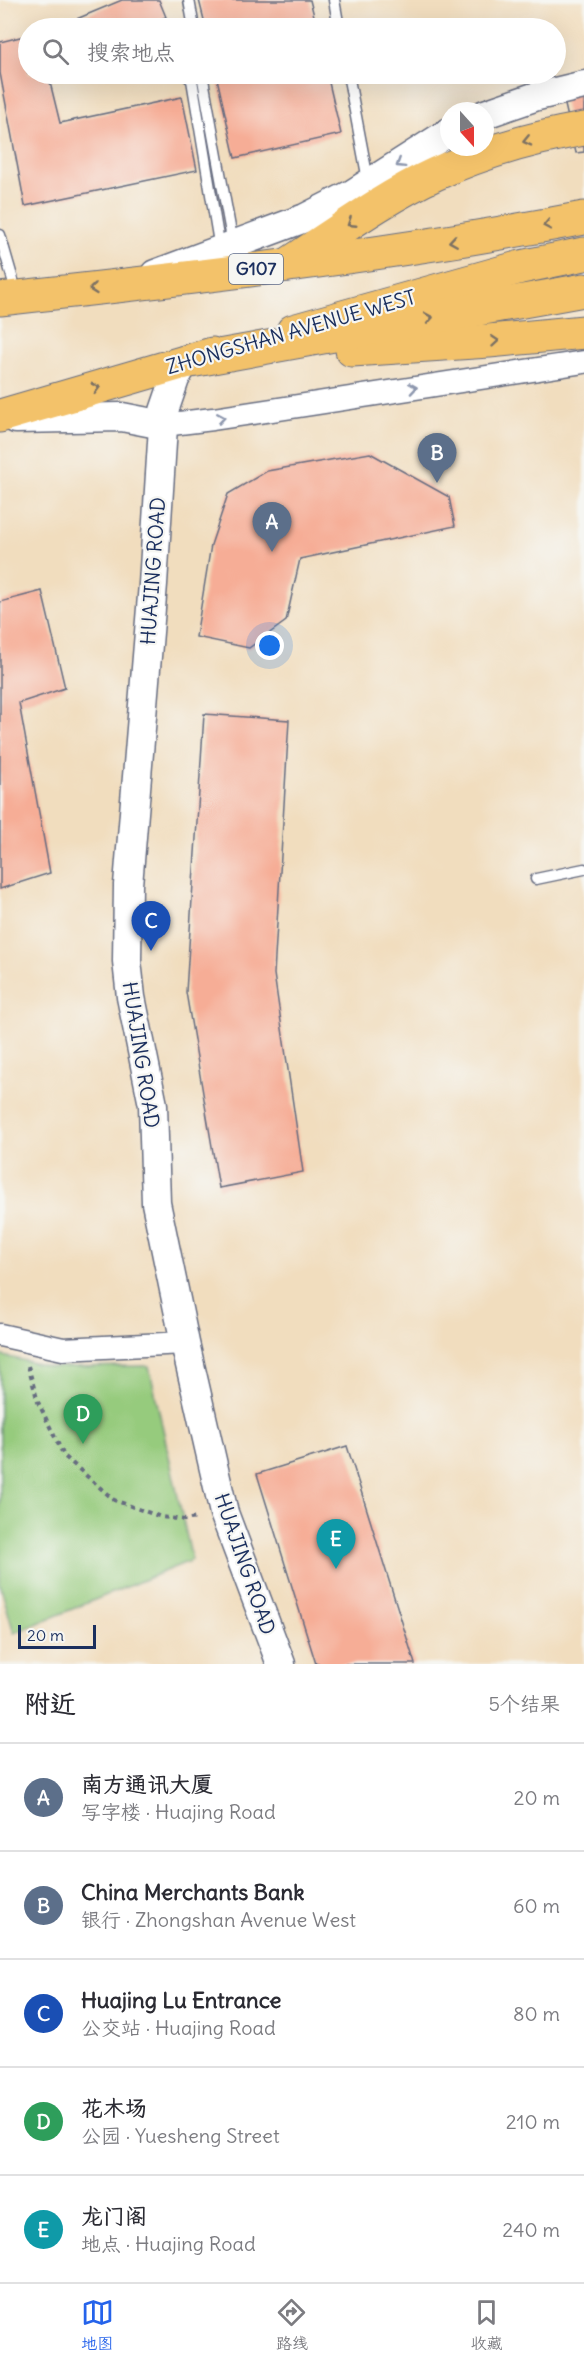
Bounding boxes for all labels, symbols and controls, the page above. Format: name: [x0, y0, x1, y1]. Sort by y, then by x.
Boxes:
search box: [18, 18, 566, 84]
icon: search: [39, 35, 72, 68]
text: 搜索地点: [87, 38, 175, 66]
north arrow: [440, 102, 494, 156]
one-way arrow: [522, 133, 532, 146]
one-way arrow: [396, 156, 406, 168]
one-way arrow: [347, 216, 358, 227]
one-way arrow: [543, 218, 553, 231]
one-way arrow: [448, 235, 457, 247]
road number: G107: [229, 254, 283, 284]
one-way arrow: [88, 282, 97, 294]
street label: ZHONGSHAN AVENUE WEST: [163, 284, 418, 379]
one-way arrow: [423, 312, 433, 325]
one-way arrow: [490, 334, 499, 347]
one-way arrow: [408, 382, 418, 395]
one-way arrow: [90, 383, 101, 395]
one-way arrow: [216, 412, 225, 424]
pin: B: [418, 434, 456, 483]
street label: HUAJING ROAD: [135, 496, 170, 646]
pin: A: [252, 502, 292, 552]
your location: [255, 631, 284, 660]
pin: C: [132, 902, 170, 951]
street label: HUAJING ROAD: [118, 980, 165, 1130]
pin: D: [64, 1394, 103, 1444]
street label: HUAJING ROAD: [210, 1490, 281, 1638]
pin: E: [316, 1520, 356, 1569]
scale bar: [18, 1622, 96, 1650]
text: 20 m: [27, 1625, 64, 1645]
text: 附近: [24, 1687, 76, 1720]
text: 5个结果: [489, 1691, 560, 1716]
text: 南方通讯大厦: [81, 1770, 213, 1798]
text: A: [37, 1785, 50, 1810]
text: 20 m: [514, 1785, 560, 1810]
text: 写字楼 · Huajing Road: [81, 1799, 276, 1824]
text: China Merchants Bank: [81, 1878, 305, 1906]
text: B: [37, 1893, 50, 1918]
text: 60 m: [513, 1893, 560, 1918]
text: 银行 · Zhongshan Avenue West: [81, 1907, 356, 1932]
text: Huajing Lu Entrance: [81, 1986, 281, 2014]
text: C: [37, 2001, 50, 2026]
text: 80 m: [513, 2001, 560, 2026]
text: 公交站 · Huajing Road: [81, 2015, 276, 2040]
text: 花木场: [81, 2094, 147, 2122]
text: D: [36, 2109, 51, 2134]
text: 210 m: [506, 2109, 560, 2134]
text: 公园 · Yuesheng Street: [81, 2123, 280, 2148]
text: 龙门阁: [81, 2202, 147, 2230]
text: E: [38, 2217, 49, 2242]
text: 240 m: [502, 2217, 560, 2242]
text: 地点 · Huajing Road: [81, 2231, 256, 2256]
tab: 地图: [81, 2296, 114, 2354]
tab: 路线: [275, 2296, 308, 2354]
tab: 收藏: [470, 2296, 503, 2354]

